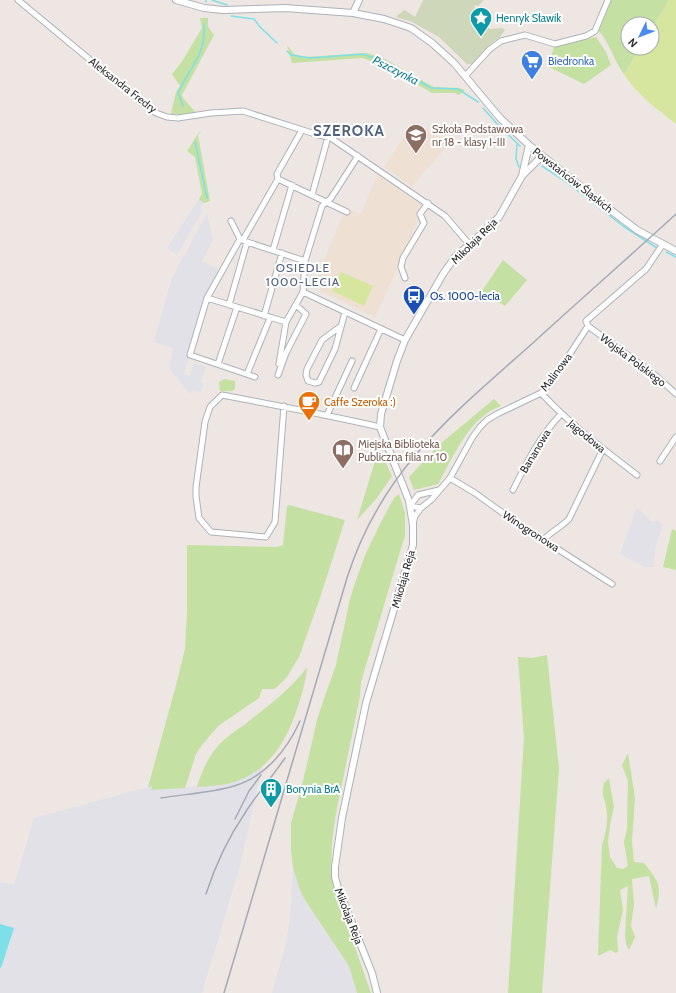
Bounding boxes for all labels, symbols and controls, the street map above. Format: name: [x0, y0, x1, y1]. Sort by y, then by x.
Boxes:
place icon: Henryk Sławik: [468, 5, 494, 38]
place label: Henryk Sławik: [496, 11, 561, 25]
north arrow: [620, 16, 660, 56]
text: N: [625, 35, 640, 50]
supermarket icon: Biedronka: [519, 48, 545, 81]
water label: Pszczynka: [370, 52, 422, 88]
street label: Aleksandra Fredry: [86, 54, 160, 116]
place label: Biedronka: [548, 54, 595, 68]
district label: SZEROKA: [313, 122, 385, 140]
school or university icon: Szkoła Podstawowa nr 18 - klasy I-III: [403, 122, 429, 155]
place label: Szkoła Podstawowa nr 18 - klasy I-III: [432, 122, 524, 149]
street label: Powstańców Śląskich: [530, 144, 616, 216]
street label: Mikołaja Reja: [448, 215, 500, 267]
district label: OSIEDLE 1000-LECIA: [266, 260, 340, 289]
bus stop icon: Os. 1000-lecia: [401, 283, 427, 316]
place label: Os. 1000-lecia: [430, 289, 501, 303]
street label: Wojska Polskiego: [597, 331, 669, 389]
street label: Malinowa: [537, 349, 575, 394]
cafe icon: Caffe Szeroka :): [296, 389, 322, 422]
place label: Caffe Szeroka :): [324, 395, 396, 409]
street label: Jagodowa: [565, 416, 609, 456]
street label: Bananowa: [516, 426, 554, 475]
library icon: Miejska Biblioteka Publiczna filia nr 10: [330, 437, 356, 470]
place label: Miejska Biblioteka Publiczna filia nr 10: [358, 437, 447, 464]
street label: Winogronowa: [500, 507, 563, 555]
street label: Mikołaja Reja: [388, 548, 418, 610]
building icon: Borynia BrA: [258, 776, 284, 809]
place label: Borynia BrA: [286, 782, 340, 796]
street label: Mikołaja Reja: [332, 886, 366, 947]

